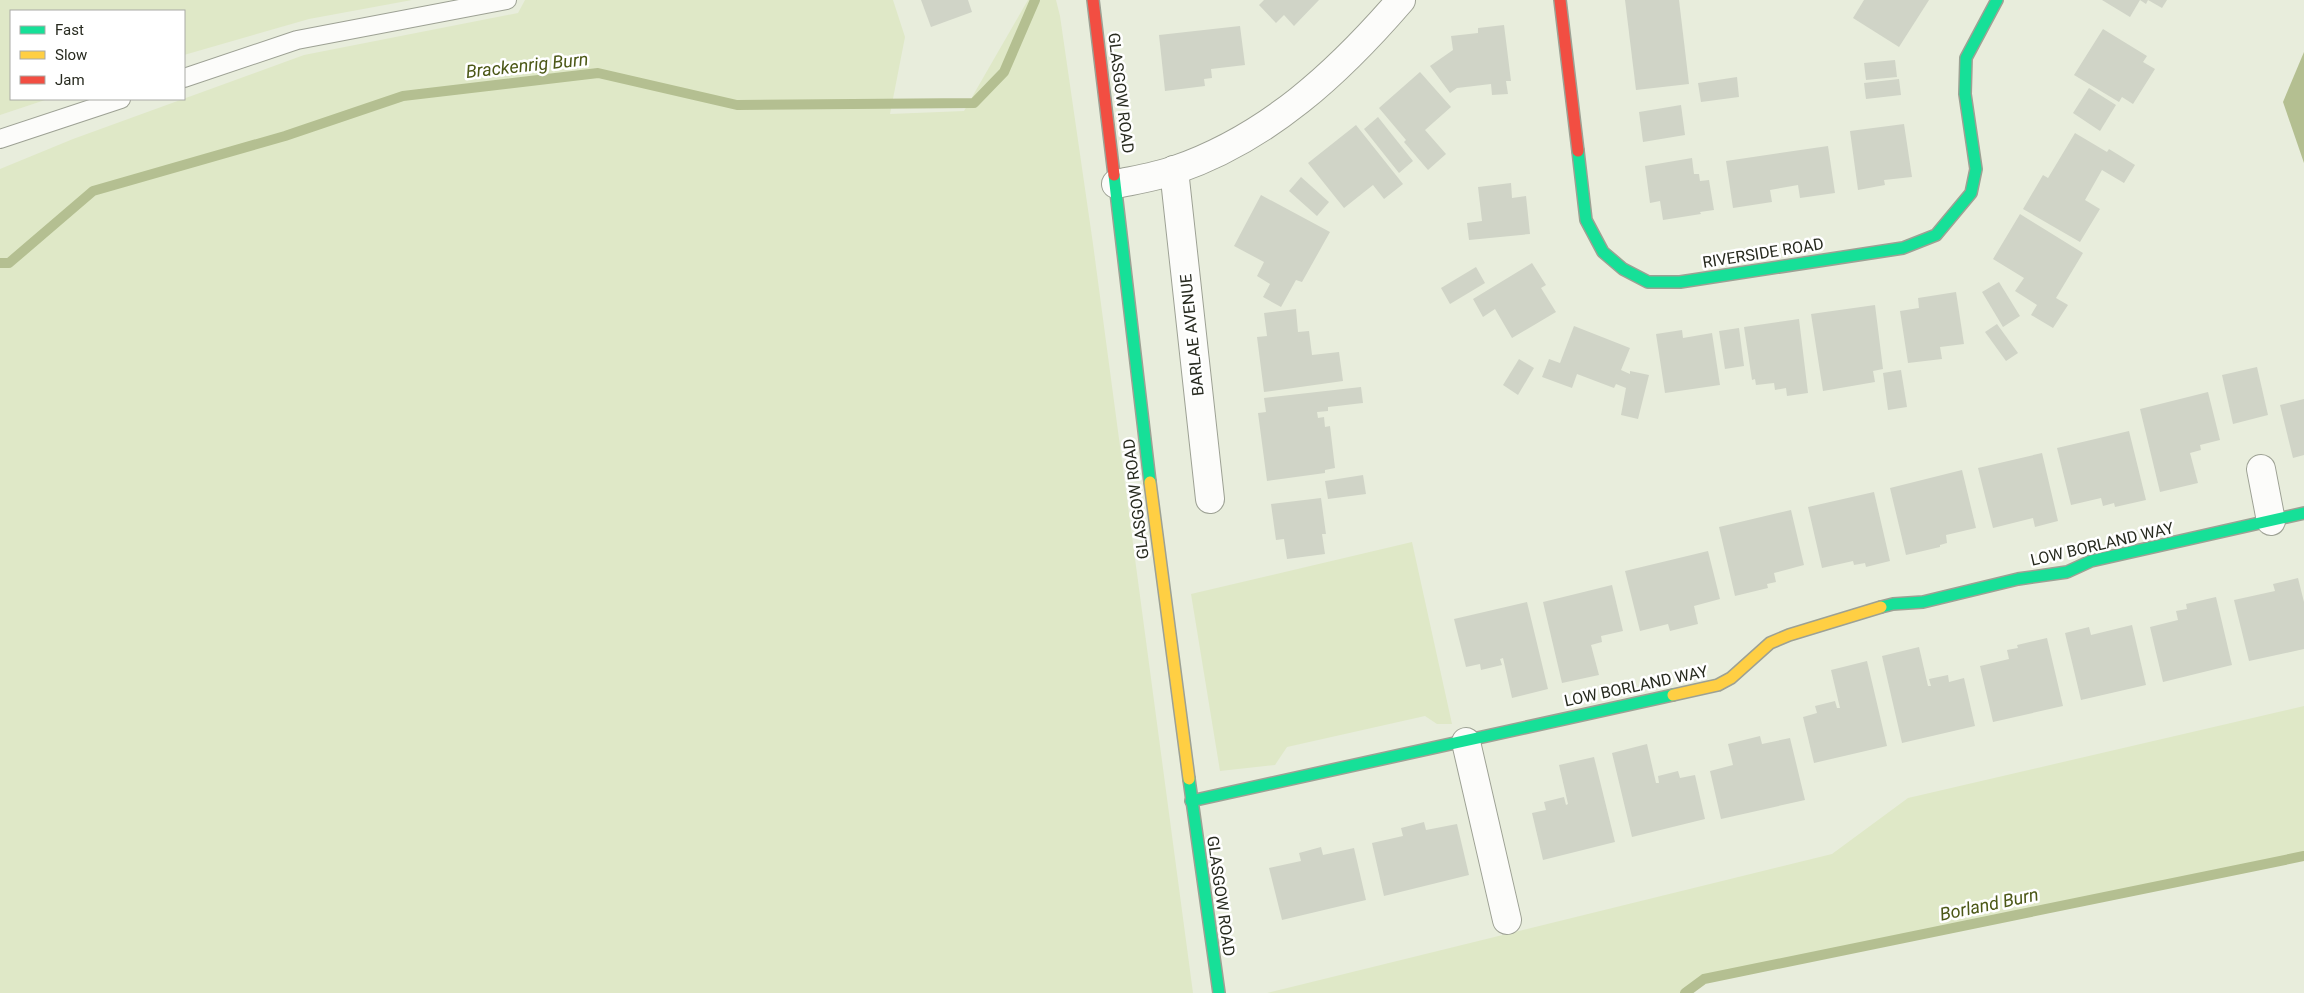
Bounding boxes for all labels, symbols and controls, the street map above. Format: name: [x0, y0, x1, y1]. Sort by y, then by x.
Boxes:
legend: [10, 10, 185, 100]
text: Fast: [55, 21, 84, 39]
street label: GLASGOW ROAD: [1104, 32, 1138, 154]
text: Slow: [55, 46, 87, 64]
water label: Brackenrig Burn: [465, 48, 589, 82]
text: Jam: [55, 71, 85, 89]
street label: RIVERSIDE ROAD: [1701, 234, 1825, 272]
street label: BARLAE AVENUE: [1176, 273, 1208, 397]
street label: GLASGOW ROAD: [1119, 438, 1153, 560]
street label: LOW BORLAND WAY: [2029, 518, 2176, 570]
street label: LOW BORLAND WAY: [1562, 661, 1710, 711]
street label: GLASGOW ROAD: [1203, 835, 1239, 957]
water label: Borland Burn: [1938, 883, 2040, 925]

